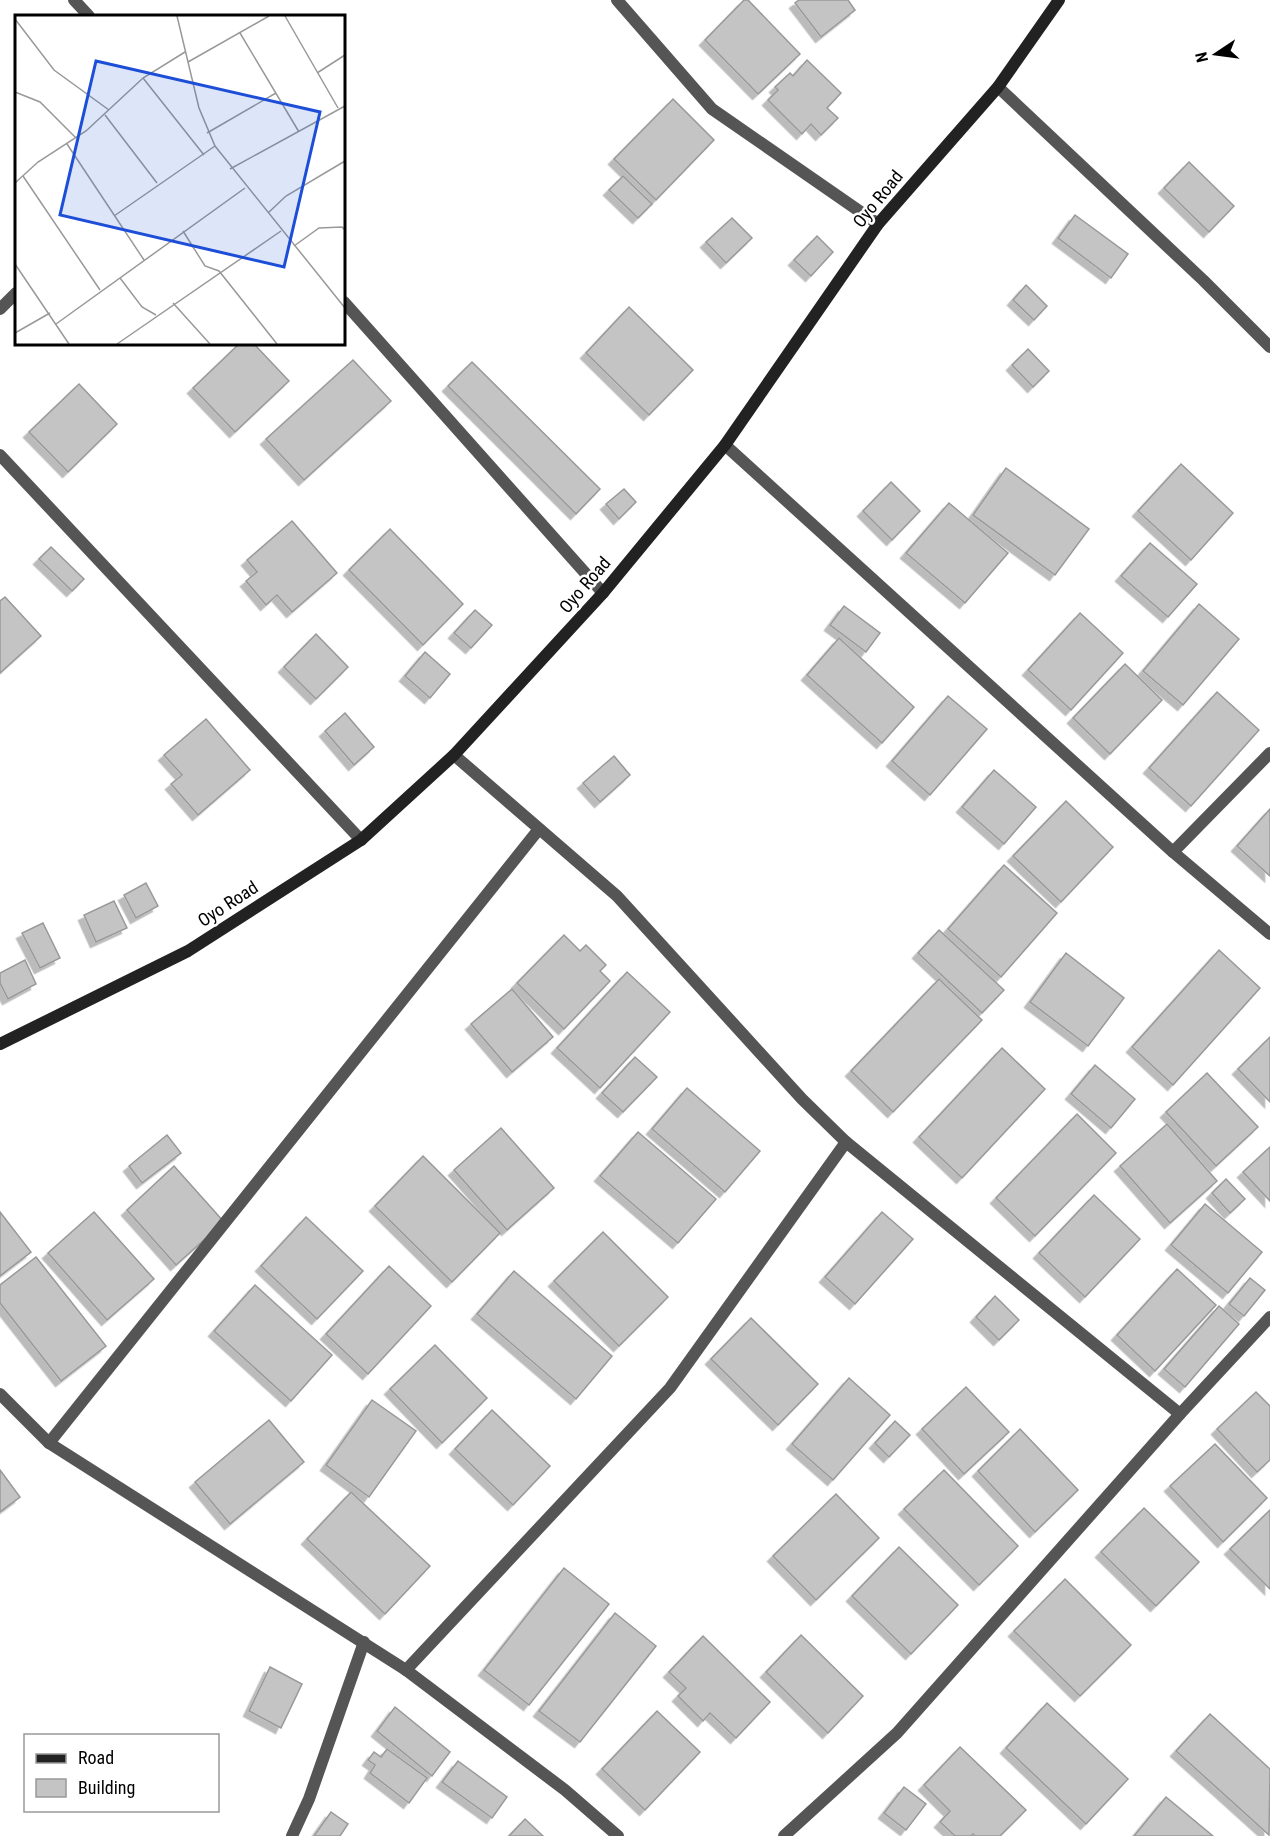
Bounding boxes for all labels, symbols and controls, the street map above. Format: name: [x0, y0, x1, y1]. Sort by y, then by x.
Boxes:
inset map: [15, 15, 345, 345]
north arrow: [1186, 24, 1246, 84]
text: N: [1192, 50, 1212, 64]
street label: Oyo Road: [848, 166, 907, 232]
street label: Oyo Road: [555, 552, 615, 617]
street label: Oyo Road: [194, 876, 262, 931]
legend: [24, 1734, 219, 1812]
text: Road: [78, 1747, 114, 1768]
text: Building: [78, 1777, 135, 1798]

